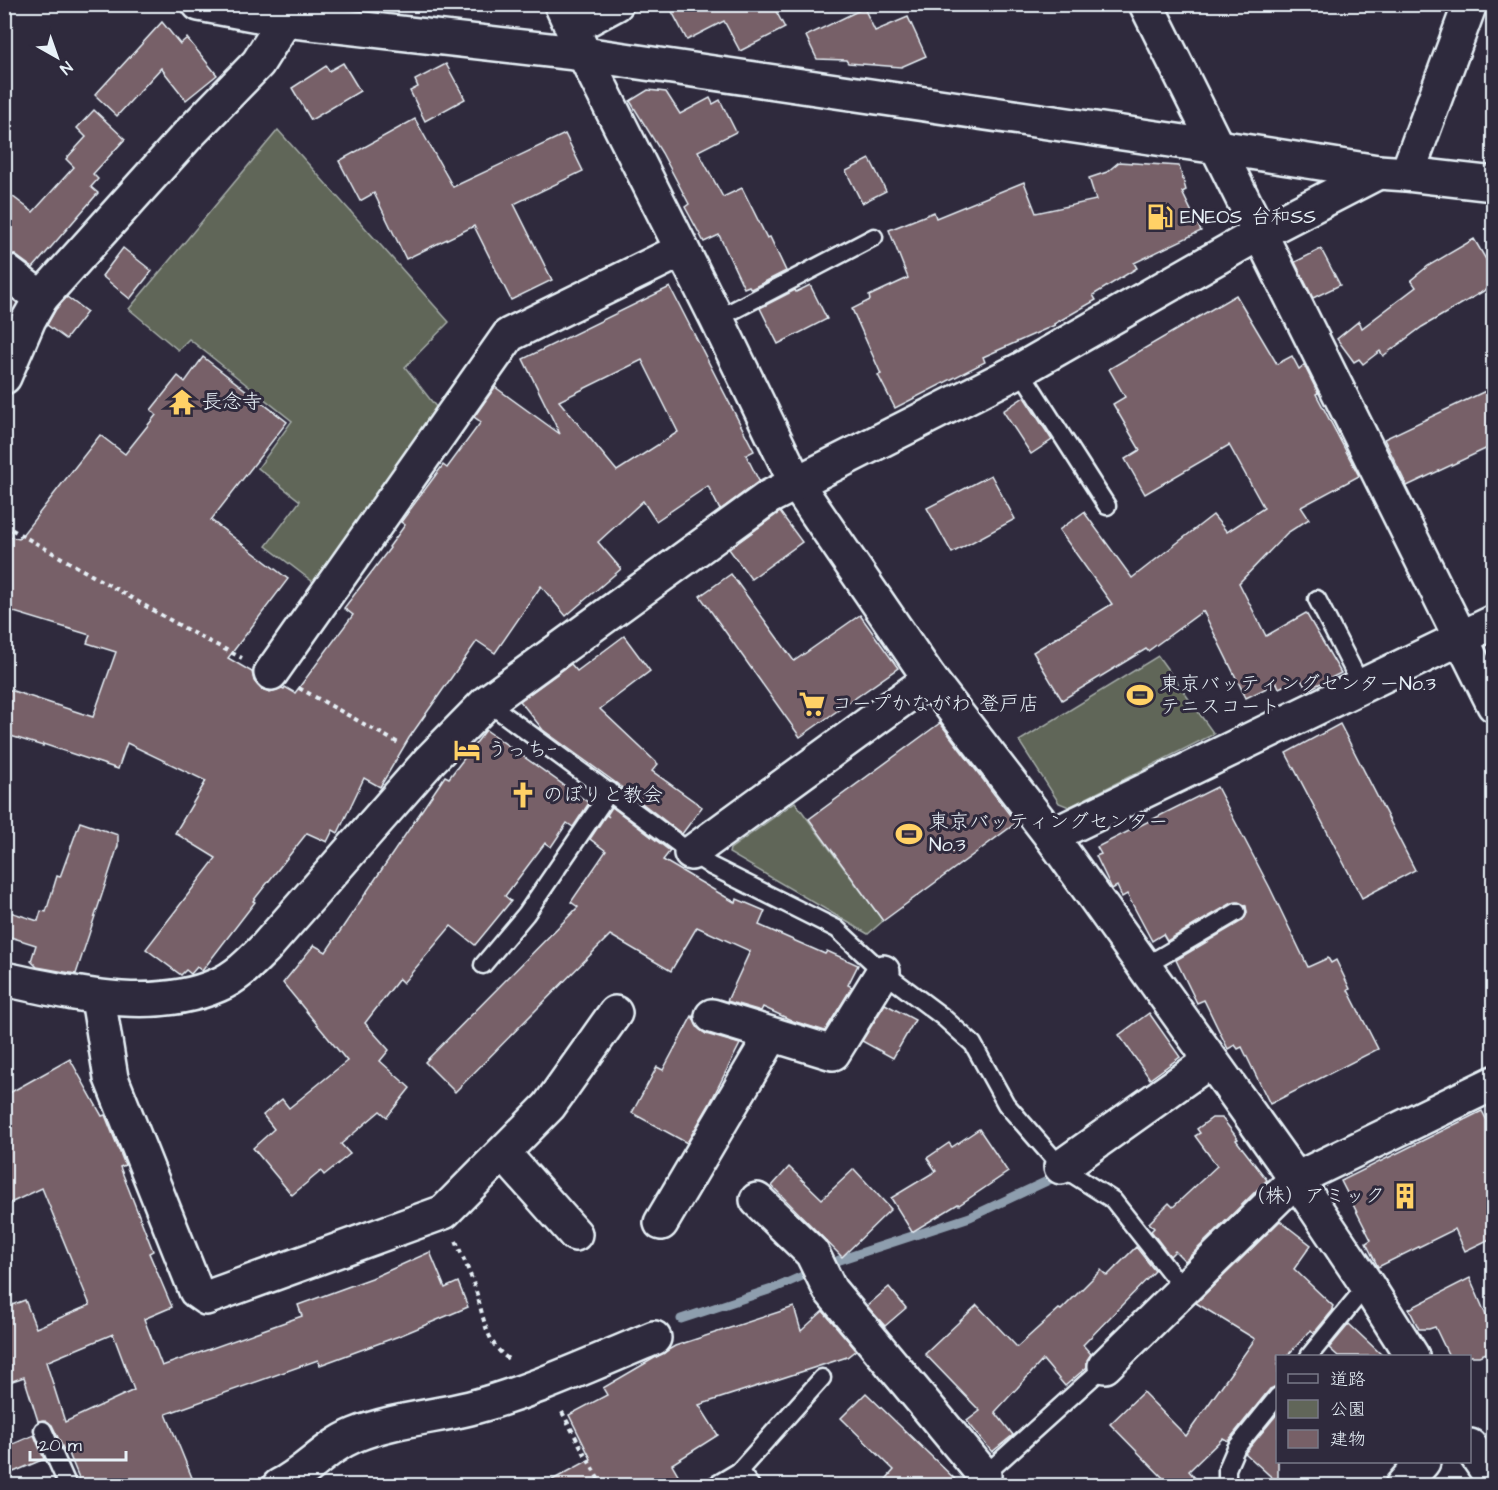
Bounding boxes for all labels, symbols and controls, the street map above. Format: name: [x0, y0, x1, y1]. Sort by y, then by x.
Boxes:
north arrow: [27, 27, 87, 87]
text: N: [55, 56, 77, 79]
fuel station icon: ENEOS 台和SS: [1145, 202, 1175, 232]
place label: ENEOS 台和SS: [1180, 203, 1316, 231]
temple icon: 長念寺: [167, 387, 197, 417]
place label: 長念寺: [202, 388, 262, 416]
place label: 東京バッティングセンターNo.3 テニスコート: [1160, 670, 1436, 721]
sports icon: 東京バッティングセンターNo.3 テニスコート: [1125, 680, 1155, 710]
supermarket icon: コープかながわ 登戸店: [797, 689, 827, 719]
place label: コープかながわ 登戸店: [832, 690, 1039, 718]
hotel icon: うっちｰ: [452, 735, 482, 765]
place label: うっちｰ: [487, 736, 557, 764]
church icon: のぼりと教会: [508, 780, 538, 810]
place label: のぼりと教会: [543, 781, 663, 809]
place label: 東京バッティングセンター No.3: [929, 808, 1168, 859]
sports icon: 東京バッティングセンター No.3: [894, 819, 924, 849]
building icon: （株）アミック: [1390, 1181, 1420, 1211]
place label: （株）アミック: [1245, 1182, 1385, 1210]
legend: [1276, 1355, 1471, 1463]
text: 道路: [1330, 1367, 1366, 1392]
text: 公園: [1330, 1397, 1366, 1422]
scale bar: [30, 1424, 126, 1462]
text: 建物: [1330, 1427, 1366, 1452]
text: 20 m: [39, 1433, 82, 1458]

